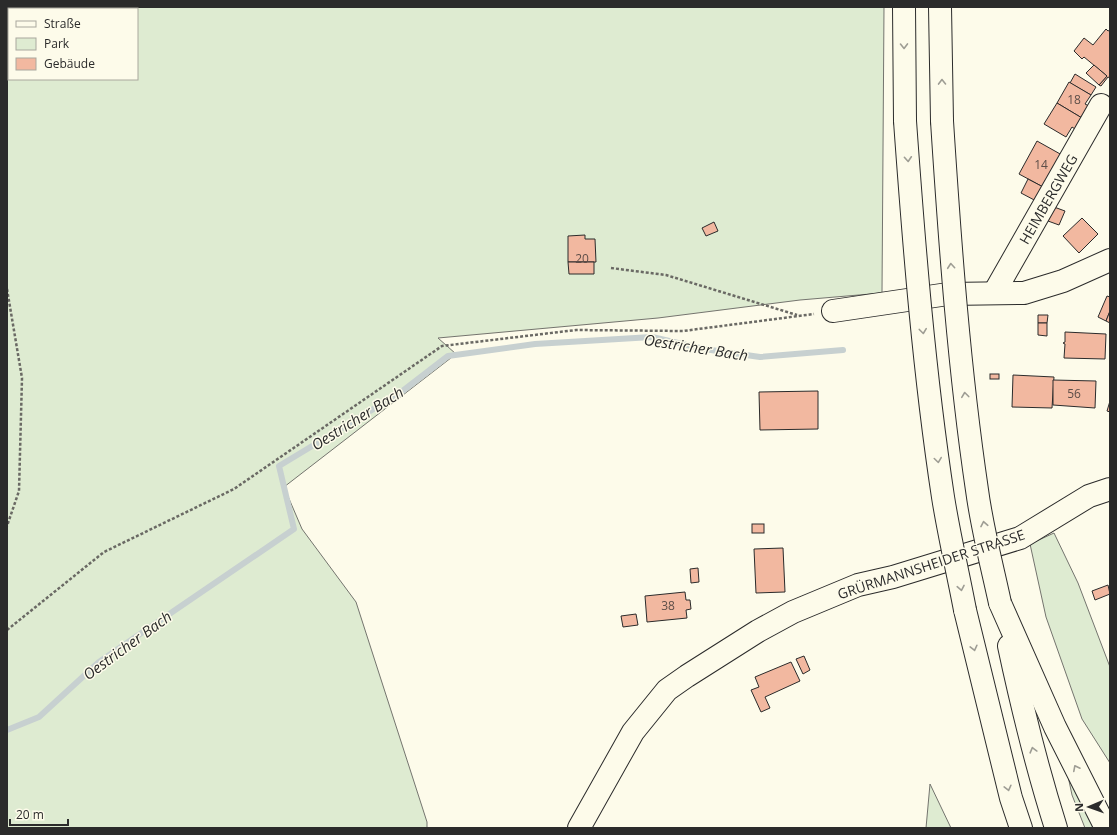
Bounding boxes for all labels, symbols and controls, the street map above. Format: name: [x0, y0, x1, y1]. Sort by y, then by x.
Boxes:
legend: [8, 8, 138, 80]
text: Straße: [44, 15, 81, 32]
text: Park: [44, 35, 70, 52]
one-way arrow: [900, 43, 908, 49]
text: Gebäude: [44, 55, 95, 72]
one-way arrow: [937, 79, 946, 85]
house number: 18: [1067, 91, 1081, 108]
street label: HEIMBERGWEG: [1014, 150, 1082, 248]
one-way arrow: [904, 156, 913, 162]
house number: 14: [1034, 156, 1048, 173]
house number: 20: [575, 250, 589, 267]
one-way arrow: [947, 263, 956, 269]
one-way arrow: [918, 328, 927, 334]
water label: Oestricher Bach: [643, 329, 749, 365]
water label: Oestricher Bach: [307, 382, 407, 454]
house number: 56: [1067, 385, 1081, 402]
one-way arrow: [961, 392, 970, 398]
one-way arrow: [933, 457, 942, 463]
one-way arrow: [980, 521, 988, 527]
street label: GRÜRMANNSHEIDER STRASSE: [835, 525, 1027, 603]
one-way arrow: [956, 585, 964, 591]
house number: 38: [661, 597, 675, 614]
water label: Oestricher Bach: [79, 606, 175, 684]
one-way arrow: [970, 645, 978, 651]
one-way arrow: [1030, 747, 1038, 754]
one-way arrow: [1073, 765, 1081, 773]
one-way arrow: [1004, 785, 1012, 791]
north arrow: [1069, 787, 1109, 827]
scale bar: [10, 801, 68, 827]
text: N: [1071, 803, 1086, 812]
text: 20 m: [16, 806, 44, 823]

